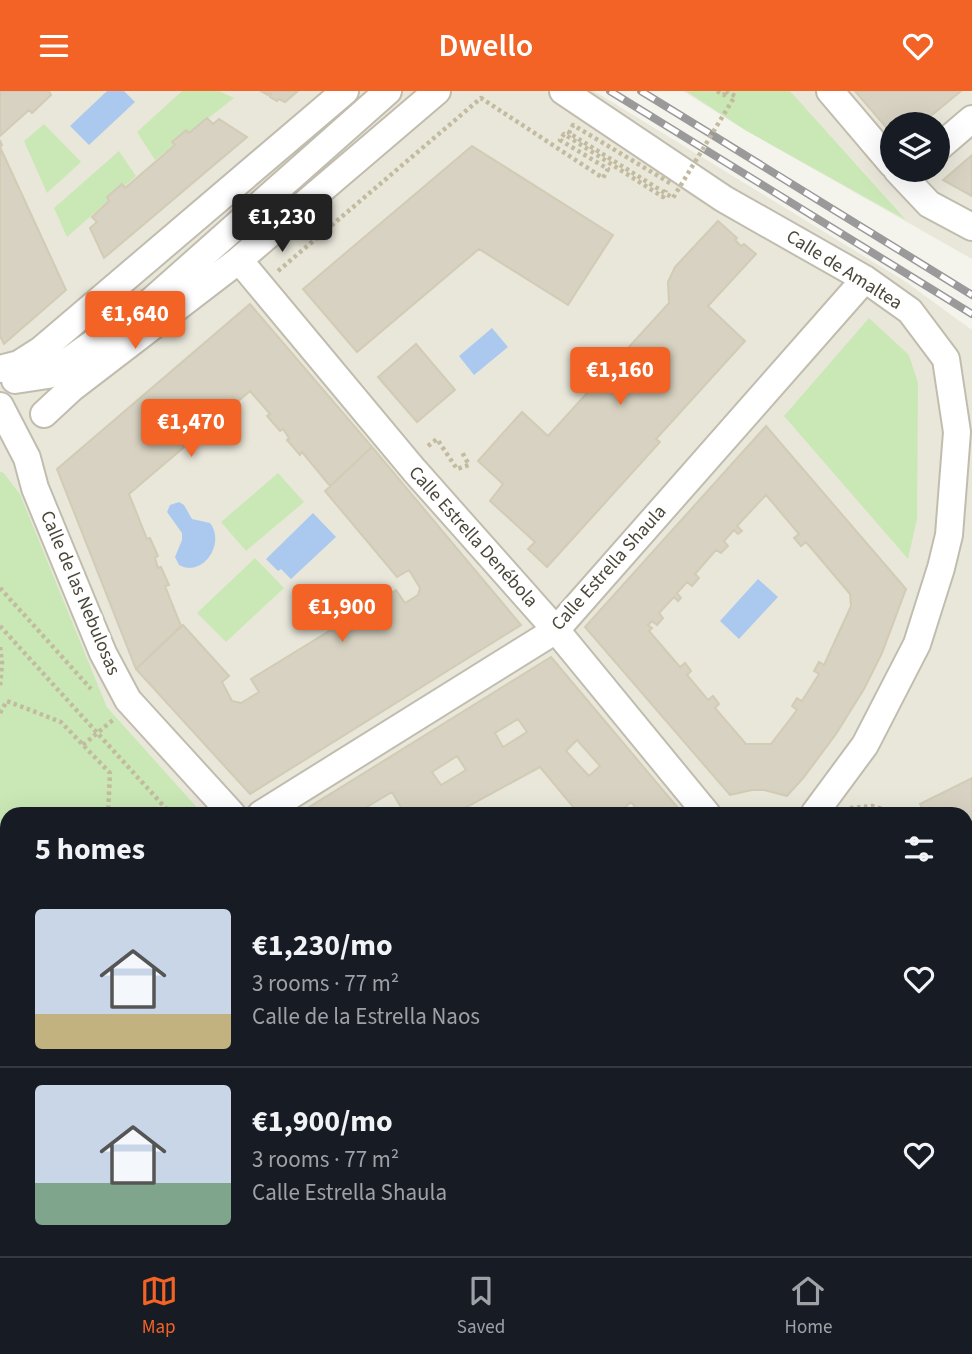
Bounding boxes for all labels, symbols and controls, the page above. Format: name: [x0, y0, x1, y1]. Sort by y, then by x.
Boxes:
text: Dwello: [439, 23, 533, 69]
icon: menu: [35, 27, 73, 65]
icon: heart: [899, 27, 937, 65]
map controls: [880, 112, 950, 182]
button: layers: [880, 112, 950, 182]
pin: €1,230: [225, 195, 339, 254]
text: €1,230: [248, 200, 316, 233]
street label: Calle de Amaltea: [781, 223, 907, 317]
pin: €1,640: [78, 292, 192, 351]
text: €1,640: [101, 297, 169, 330]
pin: €1,160: [563, 347, 677, 407]
text: €1,160: [586, 353, 654, 386]
pin: €1,470: [134, 399, 248, 459]
text: €1,470: [157, 405, 225, 438]
street label: Calle Estrella Denébola: [402, 460, 544, 614]
street label: Calle Estrella Shaula: [545, 499, 673, 637]
street label: Calle de las Nebulosas: [33, 507, 127, 680]
pin: €1,900: [285, 585, 399, 644]
text: €1,900: [308, 590, 376, 623]
text: 5 homes: [35, 828, 145, 871]
icon: filters: [900, 830, 938, 868]
text: €1,230/mo: [252, 924, 393, 967]
icon: home: [91, 937, 175, 1021]
icon: heart: [900, 960, 938, 998]
text: 3 rooms · 77 m²: [252, 967, 399, 1000]
text: Calle de la Estrella Naos: [252, 1000, 480, 1033]
text: €1,900/mo: [252, 1100, 393, 1143]
icon: home: [91, 1113, 175, 1197]
icon: heart: [900, 1136, 938, 1174]
text: 3 rooms · 77 m²: [252, 1143, 399, 1176]
text: Calle Estrella Shaula: [252, 1176, 447, 1209]
tab: Map: [140, 1272, 178, 1341]
tab: Saved: [457, 1272, 505, 1341]
tab: Home: [785, 1272, 832, 1341]

